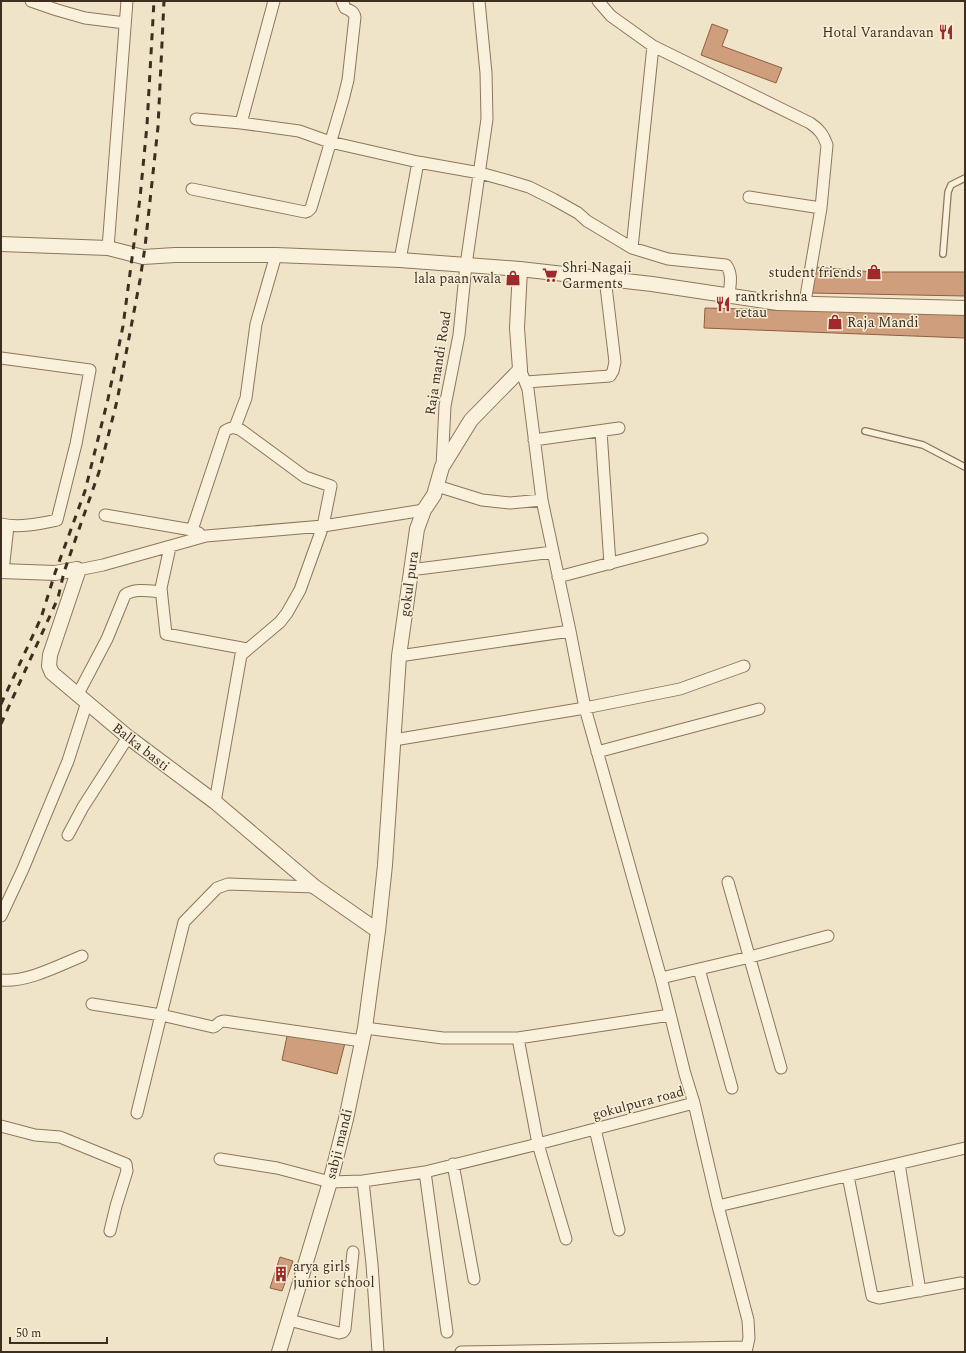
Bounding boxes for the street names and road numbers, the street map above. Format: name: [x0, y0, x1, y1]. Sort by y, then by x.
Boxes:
street label: Raja mandi Road: [419, 309, 457, 417]
street label: gokul pura: [394, 549, 424, 618]
street label: Balka basti: [108, 718, 174, 776]
street label: gokulpura road: [590, 1081, 686, 1125]
street label: sabji mandi: [320, 1106, 358, 1182]

